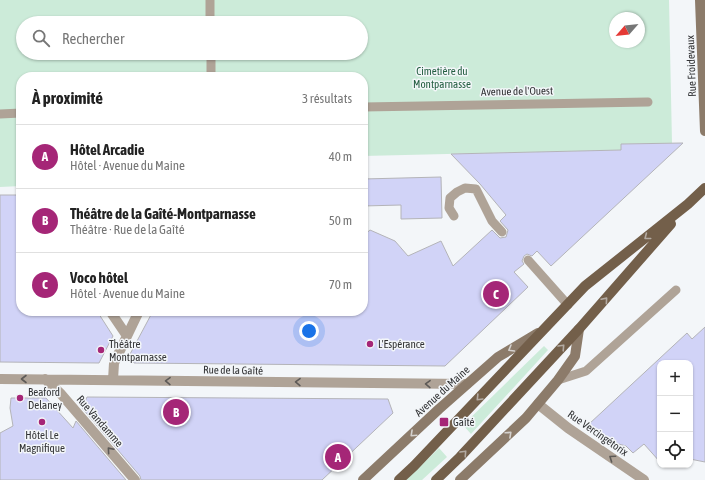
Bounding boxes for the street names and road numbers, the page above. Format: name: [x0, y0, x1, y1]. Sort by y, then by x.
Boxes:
street label: Rue Froidevaux: [684, 34, 698, 97]
street label: Avenue de l'Ouest: [481, 84, 553, 98]
street label: Rue de la Gaîté: [203, 363, 263, 377]
street label: Avenue du Maine: [412, 363, 472, 419]
street label: Rue Vandamme: [74, 393, 126, 449]
street label: Rue Vercingétorix: [566, 408, 631, 458]

